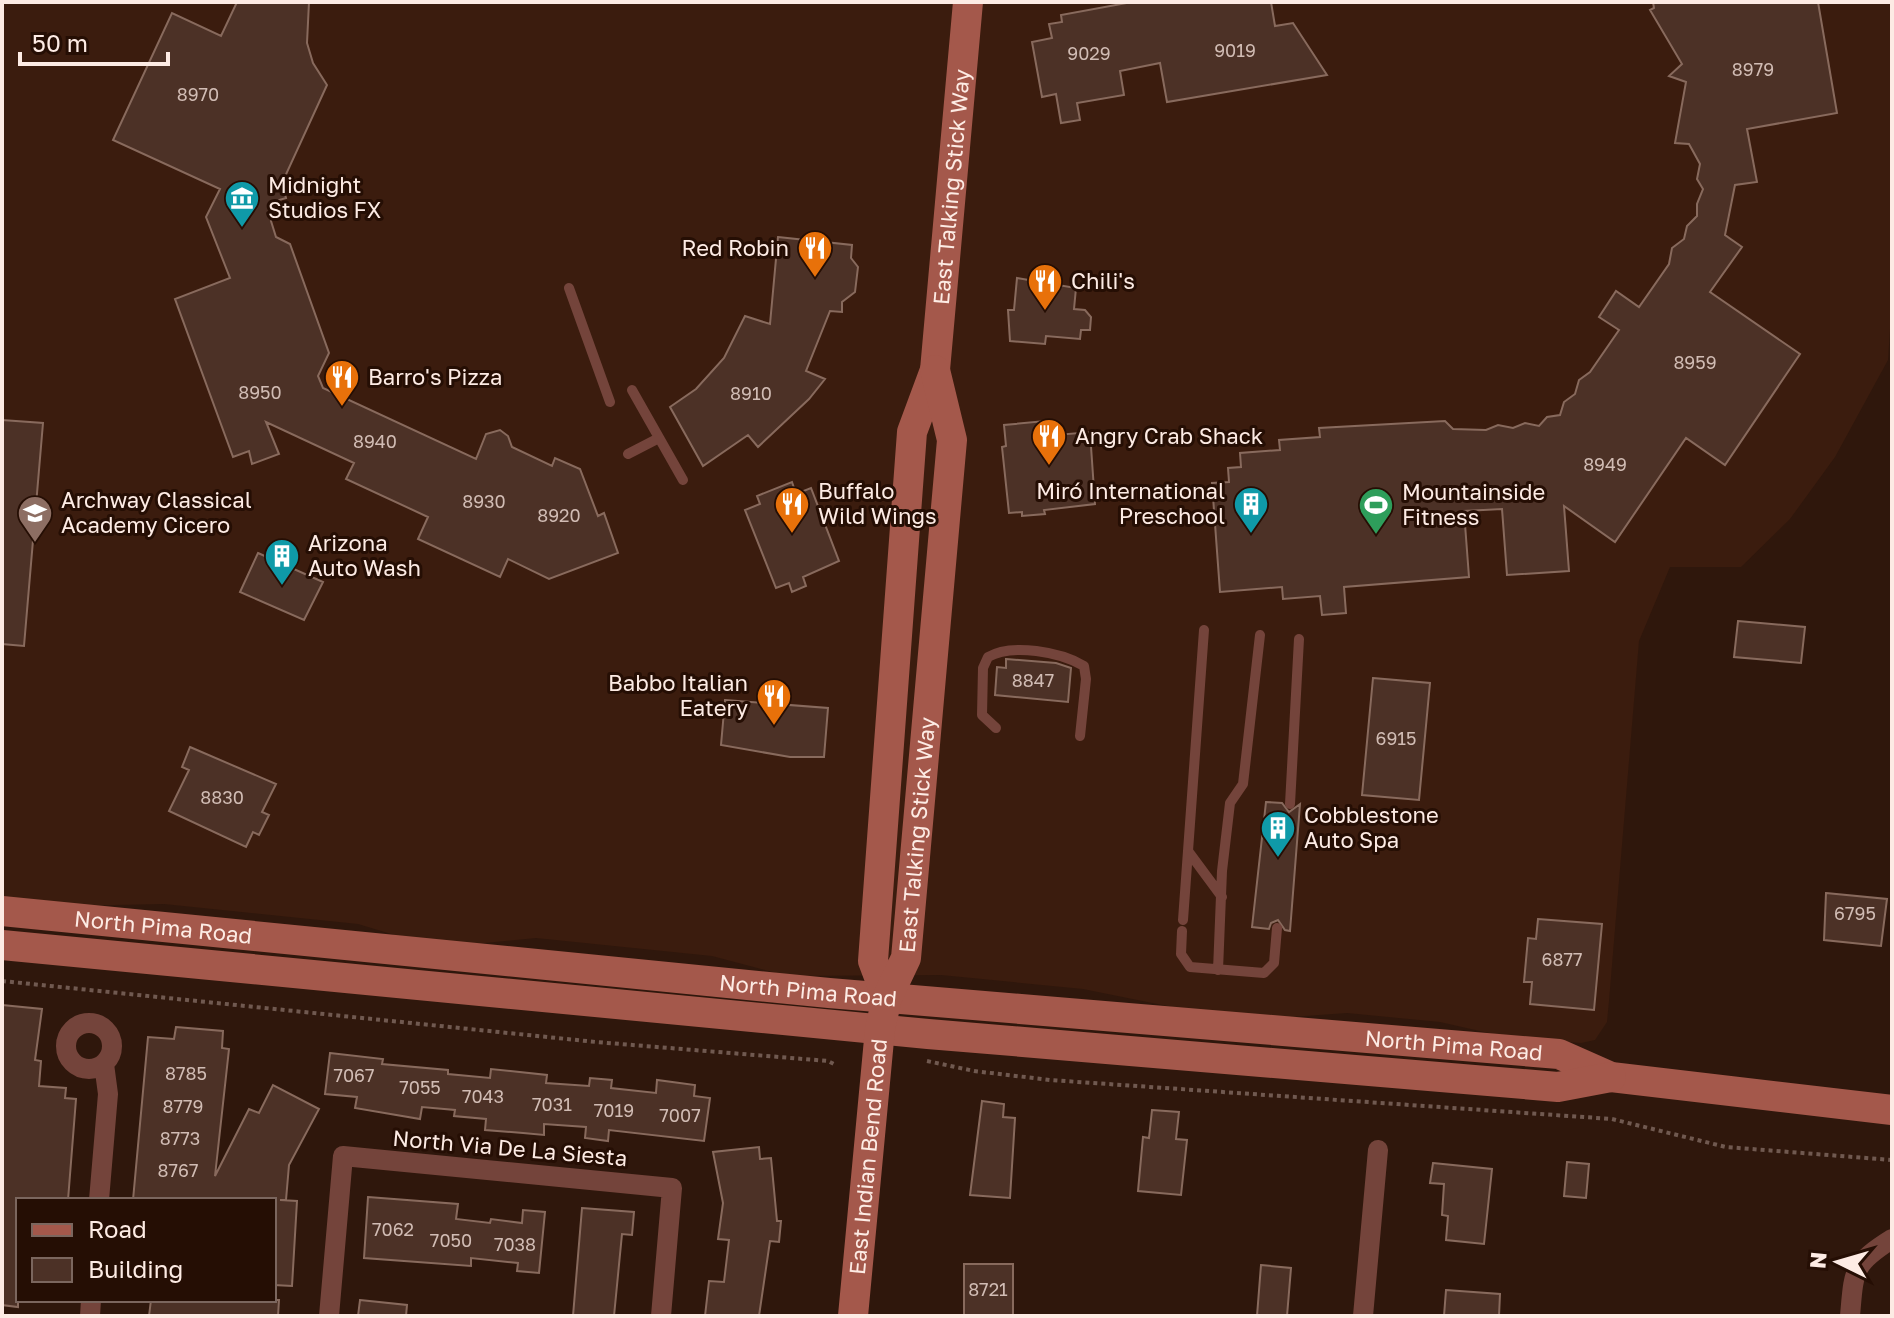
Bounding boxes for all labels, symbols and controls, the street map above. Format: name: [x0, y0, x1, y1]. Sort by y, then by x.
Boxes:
scale bar: [20, 16, 168, 66]
text: 50 m: [32, 28, 88, 57]
house number: 9019: [1214, 39, 1256, 61]
house number: 9029: [1067, 42, 1111, 64]
house number: 8979: [1732, 58, 1774, 80]
street label: East Talking Stick Way: [927, 68, 975, 306]
house number: 8970: [177, 83, 219, 105]
place label: Midnight Studios FX: [268, 171, 381, 223]
museum icon: Midnight Studios FX: [223, 179, 261, 229]
restaurant icon: Red Robin: [796, 229, 834, 279]
place label: Red Robin: [682, 234, 789, 261]
restaurant icon: Chili's: [1026, 262, 1064, 312]
place label: Chili's: [1071, 267, 1135, 294]
house number: 8959: [1673, 351, 1717, 373]
restaurant icon: Barro's Pizza: [323, 358, 361, 408]
place label: Barro's Pizza: [368, 363, 503, 390]
house number: 8950: [238, 381, 282, 403]
house number: 8910: [730, 382, 772, 404]
restaurant icon: Angry Crab Shack: [1030, 417, 1068, 467]
place label: Angry Crab Shack: [1075, 422, 1263, 449]
house number: 8940: [353, 430, 397, 452]
house number: 8949: [1583, 453, 1627, 475]
place label: Buffalo Wild Wings: [818, 477, 937, 529]
place label: Miró International Preschool: [1036, 477, 1225, 529]
place label: Mountainside Fitness: [1402, 478, 1545, 530]
restaurant icon: Buffalo Wild Wings: [773, 485, 811, 535]
building icon: Miró International Preschool: [1232, 485, 1270, 535]
place label: Archway Classical Academy Cicero: [61, 486, 252, 538]
sports icon: Mountainside Fitness: [1357, 486, 1395, 536]
house number: 8930: [462, 490, 506, 512]
school or university icon: Archway Classical Academy Cicero: [16, 494, 54, 544]
house number: 8920: [537, 504, 581, 526]
place label: Arizona Auto Wash: [308, 529, 421, 581]
building icon: Arizona Auto Wash: [263, 537, 301, 587]
place label: Babbo Italian Eatery: [608, 669, 748, 721]
house number: 8847: [1012, 669, 1054, 691]
restaurant icon: Babbo Italian Eatery: [755, 677, 793, 727]
street label: East Talking Stick Way: [893, 716, 940, 954]
house number: 6915: [1376, 727, 1416, 749]
house number: 8830: [200, 786, 244, 808]
place label: Cobblestone Auto Spa: [1304, 801, 1439, 853]
building icon: Cobblestone Auto Spa: [1259, 809, 1297, 859]
house number: 6795: [1834, 902, 1876, 924]
street label: North Pima Road: [73, 904, 253, 949]
house number: 6877: [1542, 948, 1582, 970]
street label: North Pima Road: [718, 968, 898, 1012]
street label: North Pima Road: [1364, 1024, 1544, 1066]
street label: East Indian Bend Road: [843, 1037, 892, 1276]
house number: 8785: [165, 1062, 207, 1084]
house number: 7067: [333, 1064, 375, 1086]
house number: 7055: [399, 1076, 441, 1098]
house number: 7043: [462, 1085, 504, 1107]
house number: 7031: [532, 1093, 572, 1115]
house number: 8779: [163, 1095, 203, 1117]
house number: 7019: [594, 1099, 634, 1121]
house number: 7007: [659, 1104, 701, 1126]
street label: North Via De La Siesta: [392, 1124, 628, 1171]
house number: 8773: [160, 1127, 200, 1149]
house number: 8767: [158, 1159, 198, 1181]
legend: [16, 1198, 276, 1302]
text: Road: [88, 1214, 147, 1243]
house number: 7062: [372, 1218, 414, 1240]
north arrow: [1798, 1222, 1878, 1302]
house number: 7050: [430, 1229, 472, 1251]
house number: 7038: [494, 1233, 536, 1255]
text: N: [1803, 1251, 1832, 1270]
text: Building: [88, 1254, 183, 1283]
house number: 8721: [968, 1278, 1008, 1300]

